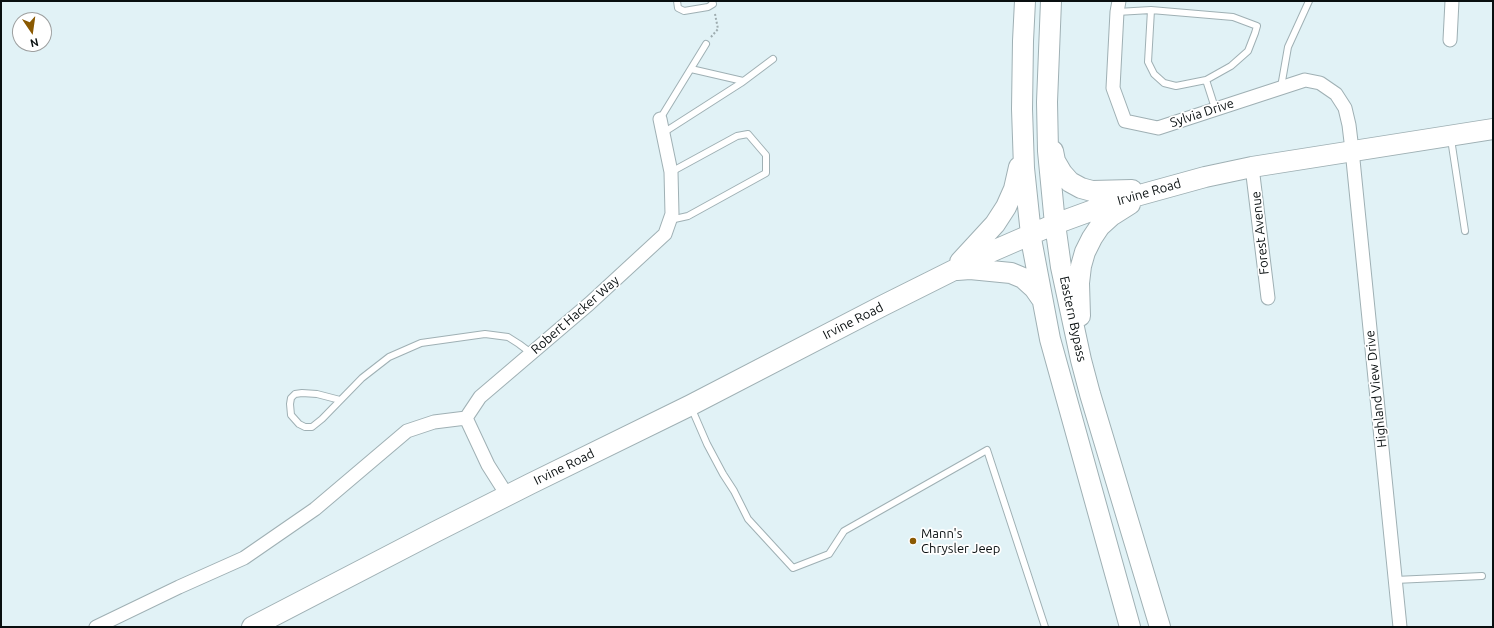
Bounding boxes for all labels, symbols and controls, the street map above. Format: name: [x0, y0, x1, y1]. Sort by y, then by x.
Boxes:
north arrow: [12, 12, 52, 52]
text: N: [29, 36, 40, 49]
street label: Sylvia Drive: [1168, 95, 1236, 131]
street label: Irvine Road: [1115, 175, 1183, 209]
street label: Forest Avenue: [1248, 190, 1272, 276]
street label: Robert Hacker Way: [528, 273, 622, 357]
street label: Eastern Bypass: [1056, 275, 1090, 363]
street label: Irvine Road: [820, 299, 886, 343]
street label: Highland View Drive: [1362, 329, 1390, 449]
street label: Irvine Road: [531, 446, 597, 488]
place label: Mann's Chrysler Jeep: [921, 526, 1000, 557]
marker: Mann's Chrysler Jeep: [908, 536, 918, 546]

